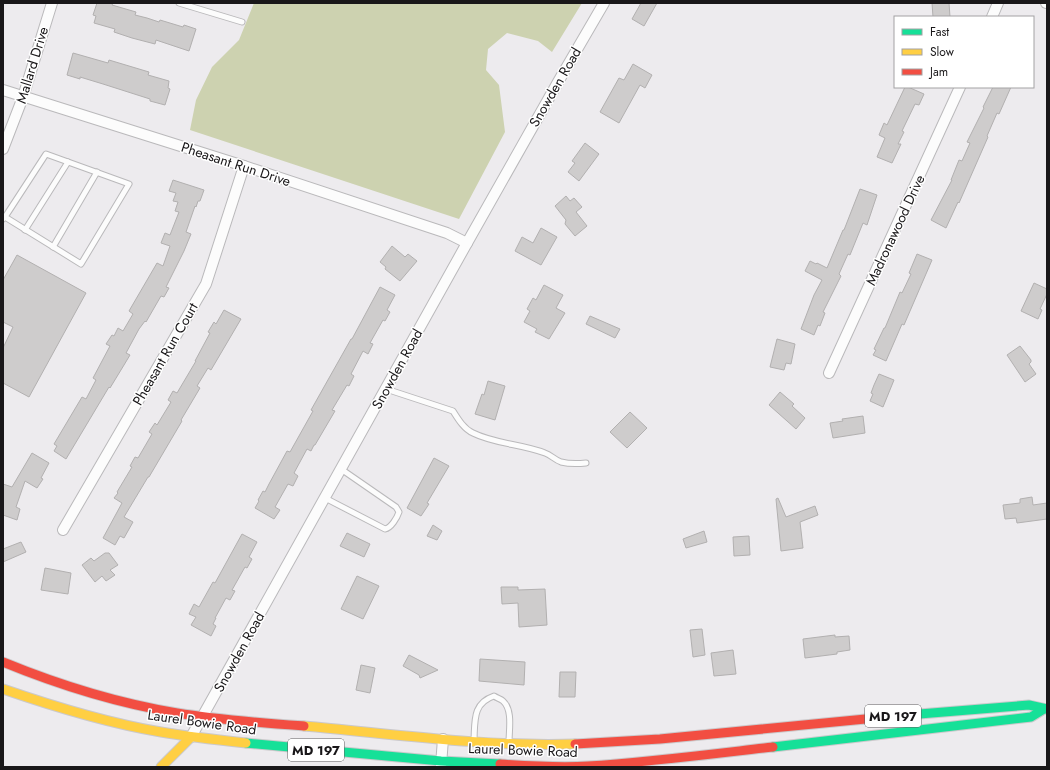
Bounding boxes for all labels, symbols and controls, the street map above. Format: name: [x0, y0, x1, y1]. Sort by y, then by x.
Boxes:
legend: [894, 16, 1034, 88]
text: Fast: [930, 23, 949, 41]
street label: Mallard Drive: [11, 24, 53, 106]
street label: Snowden Road: [524, 43, 586, 131]
text: Slow: [930, 43, 955, 61]
text: Jam: [928, 63, 948, 81]
street label: Pheasant Run Drive: [179, 137, 293, 191]
street label: Madronawood Drive: [861, 171, 929, 289]
street label: Pheasant Run Court: [127, 298, 203, 409]
street label: Snowden Road: [367, 325, 427, 413]
street label: Snowden Road: [209, 608, 269, 696]
street label: Laurel Bowie Road: [146, 704, 258, 740]
road number: MD 197: [865, 705, 921, 727]
street label: Laurel Bowie Road: [468, 738, 578, 762]
road number: MD 197: [288, 739, 344, 761]

